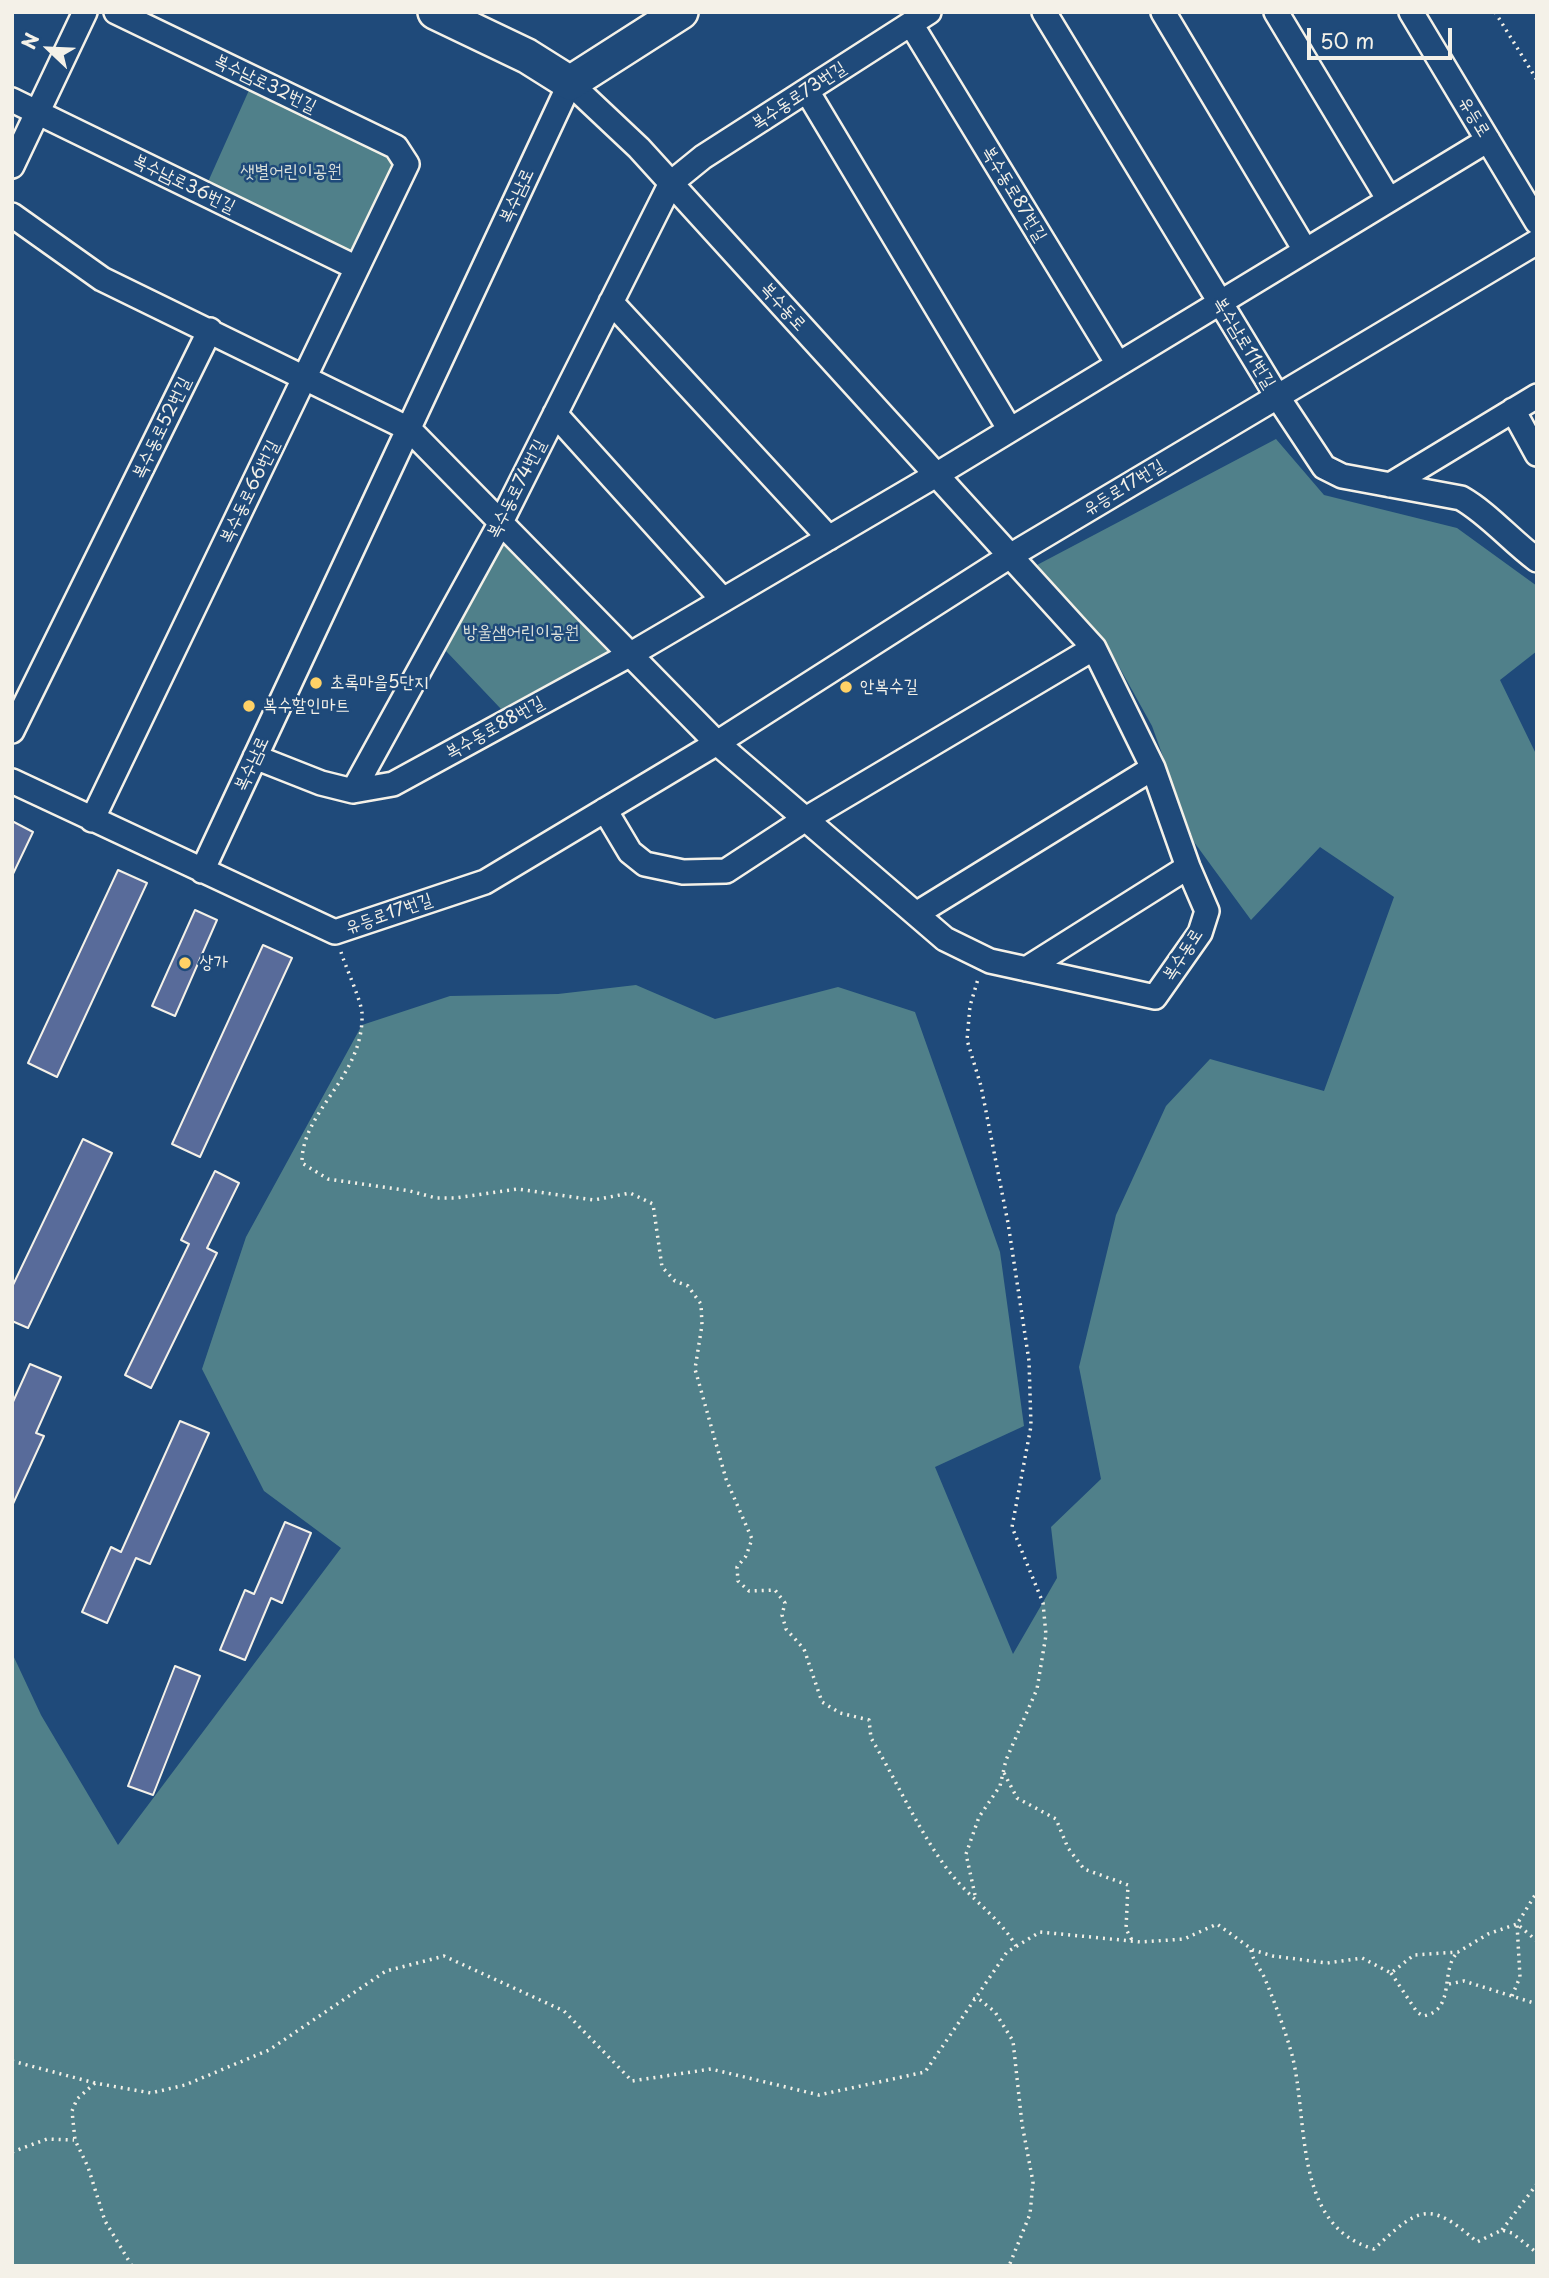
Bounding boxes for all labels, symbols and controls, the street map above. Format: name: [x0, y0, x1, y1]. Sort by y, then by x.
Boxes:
north arrow: [14, 14, 84, 84]
scale bar: [1311, 14, 1456, 58]
text: 50 m: [1320, 24, 1374, 56]
text: N: [14, 28, 45, 53]
street label: 복수남로32번길: [210, 50, 320, 118]
street label: 복수동로73번길: [748, 57, 850, 135]
street label: 유등로: [1454, 93, 1494, 141]
street label: 복수동로87번길: [977, 142, 1051, 246]
street label: 복수남로36번길: [129, 150, 239, 218]
park label: 샛별어린이공원: [240, 161, 342, 183]
street label: 복수남로: [495, 165, 539, 227]
street label: 복수동로: [756, 278, 810, 336]
street label: 복수남로11번길: [1208, 293, 1280, 393]
street label: 복수동로52번길: [128, 374, 196, 482]
street label: 복수동로74번길: [483, 436, 551, 542]
street label: 복수동로66번길: [216, 437, 284, 547]
street label: 유등로17번길: [1080, 455, 1168, 521]
park label: 방울샘어린이공원: [463, 622, 579, 644]
place label: 초록마을5단지: [330, 672, 428, 694]
marker: 초록마을5단지: [308, 675, 324, 691]
place label: 안복수길: [860, 676, 918, 698]
marker: 안복수길: [838, 679, 854, 695]
street label: 복수동로88번길: [442, 692, 548, 764]
place label: 복수할인마트: [263, 695, 350, 717]
marker: 복수할인마트: [241, 698, 257, 714]
street label: 복수남로: [230, 733, 274, 795]
street label: 유등로17번길: [343, 889, 435, 939]
street label: 복수동로: [1158, 925, 1208, 985]
place label: 상가: [199, 952, 228, 974]
marker: 상가: [177, 955, 193, 971]

